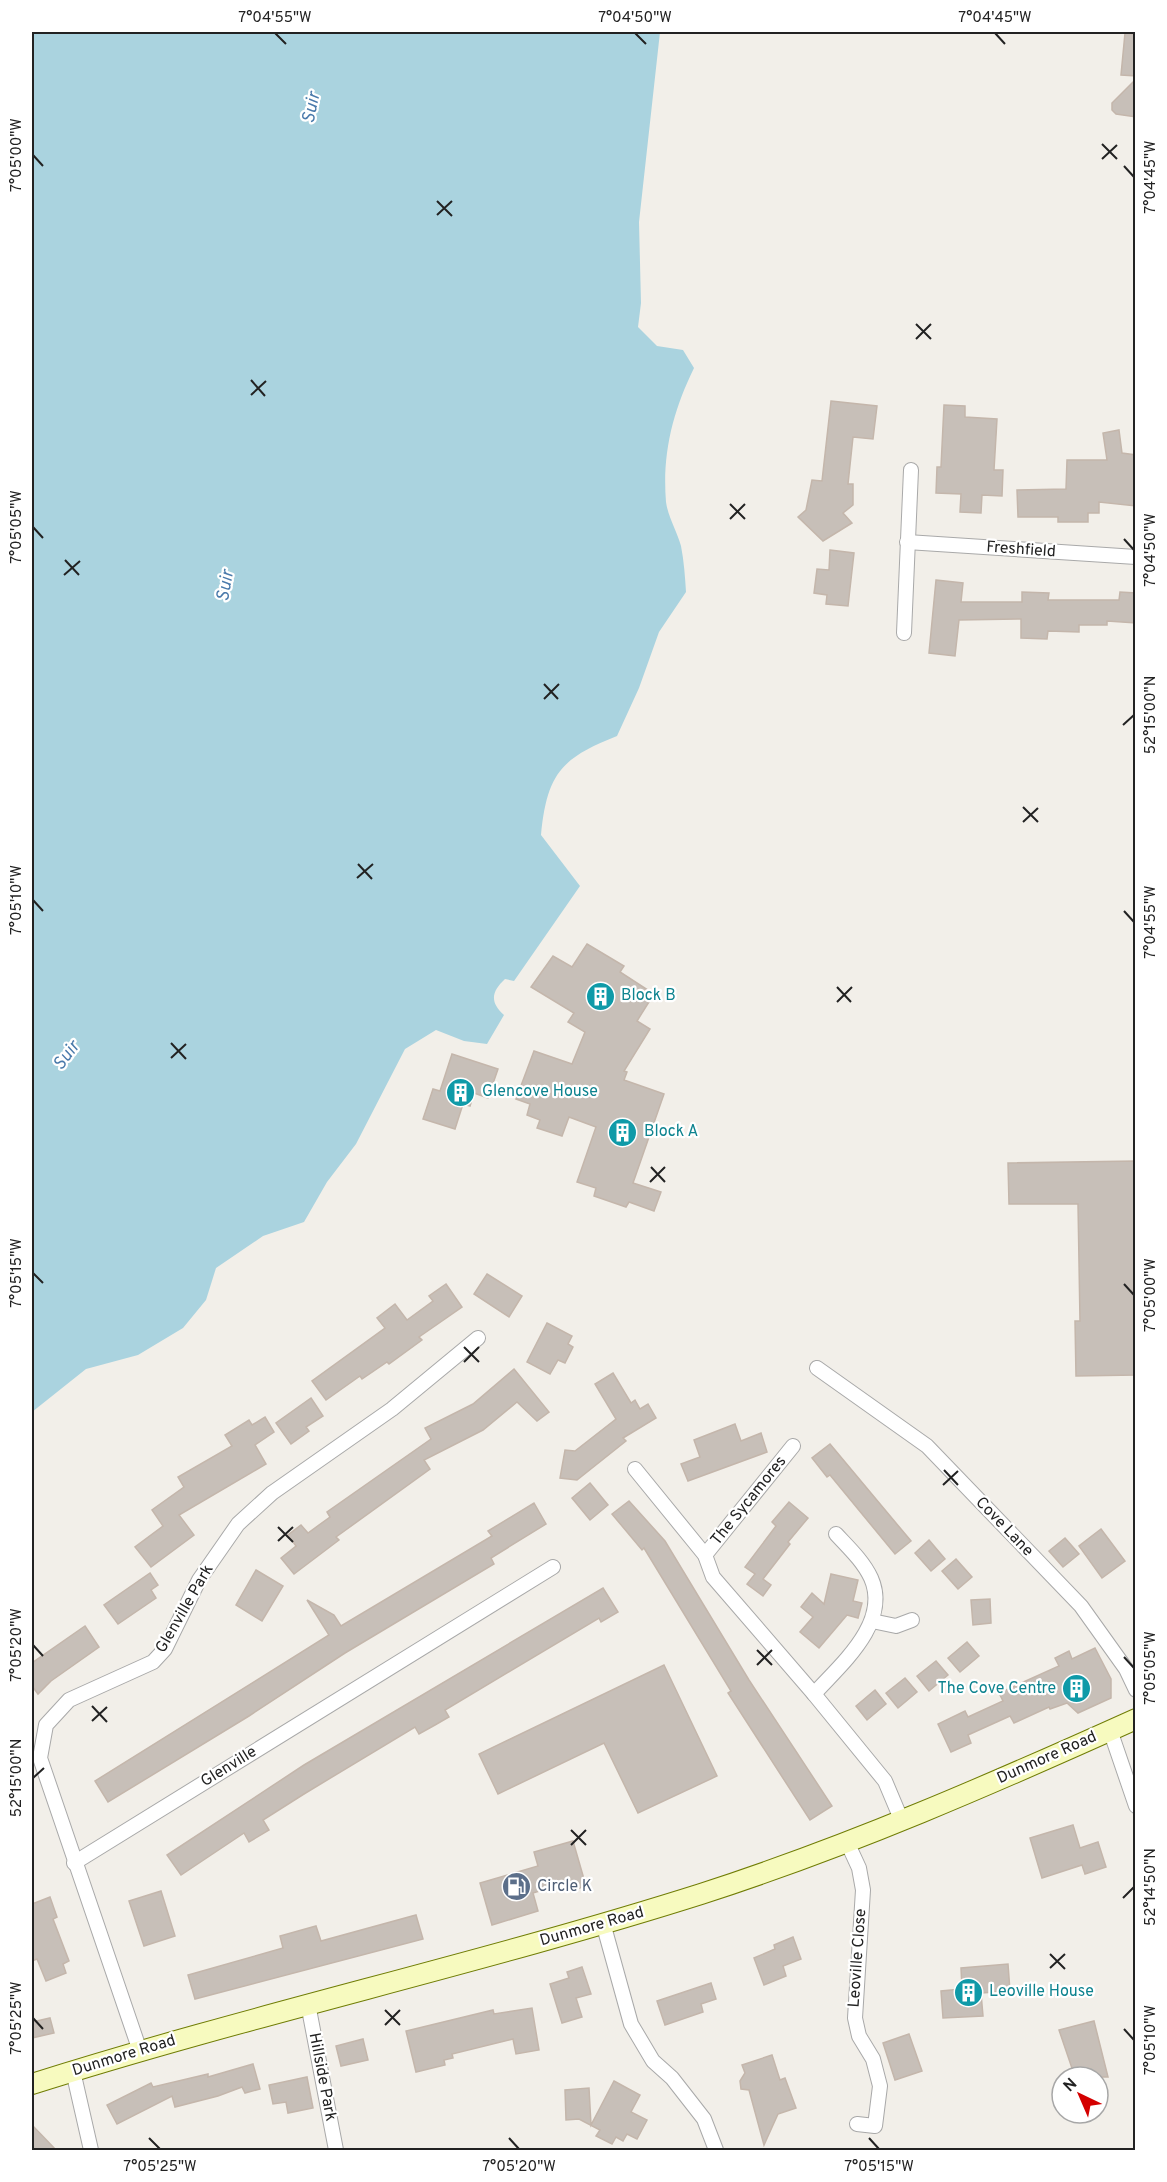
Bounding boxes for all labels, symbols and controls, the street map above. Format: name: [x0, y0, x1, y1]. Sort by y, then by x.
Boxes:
text: 7°04'55"W: [238, 9, 312, 28]
text: 7°04'50"W: [598, 9, 672, 28]
text: 7°04'45"W: [958, 9, 1032, 28]
water label: Suir: [297, 88, 327, 126]
text: 7°05'00"W: [8, 118, 27, 192]
text: 7°04'45"W: [1142, 140, 1161, 214]
text: 7°05'05"W: [8, 490, 27, 564]
text: 7°04'50"W: [1142, 513, 1161, 587]
street label: Freshfield: [986, 538, 1056, 562]
water label: Suir: [212, 566, 240, 603]
text: 52°15'00"N: [1142, 676, 1161, 754]
text: 7°05'10"W: [8, 865, 27, 935]
text: 7°04'55"W: [1142, 885, 1161, 959]
building icon: Block B: [584, 980, 616, 1012]
place label: Block B: [621, 986, 676, 1006]
water label: Suir: [48, 1035, 87, 1075]
building icon: Glencove House: [445, 1076, 477, 1108]
place label: Glencove House: [482, 1082, 598, 1102]
building icon: Block A: [607, 1116, 639, 1148]
place label: Block A: [644, 1122, 698, 1142]
text: 7°05'15"W: [8, 1238, 27, 1308]
text: 7°05'00"W: [1142, 1258, 1161, 1332]
street label: The Sycamores: [707, 1452, 791, 1550]
street label: Cove Lane: [971, 1493, 1037, 1561]
street label: Glenville Park: [152, 1561, 218, 1657]
text: 7°05'20"W: [8, 1608, 27, 1682]
text: 7°05'05"W: [1142, 1631, 1161, 1705]
building icon: The Cove Centre: [1061, 1673, 1093, 1705]
place label: The Cove Centre: [937, 1679, 1056, 1699]
street label: Dunmore Road: [994, 1727, 1100, 1789]
text: 52°15'00"N: [8, 1739, 27, 1817]
street label: Glenville: [197, 1742, 261, 1792]
text: 52°14'50"N: [1142, 1848, 1161, 1926]
fuel station icon: Circle K: [500, 1871, 532, 1903]
place label: Circle K: [537, 1877, 592, 1897]
street label: Dunmore Road: [538, 1903, 646, 1951]
street label: Leoville Close: [845, 1908, 871, 2008]
building icon: Leoville House: [952, 1976, 984, 2008]
text: 7°05'25"W: [8, 1981, 27, 2055]
place label: Leoville House: [989, 1982, 1094, 2002]
text: 7°05'10"W: [1142, 2005, 1161, 2075]
street label: Dunmore Road: [70, 2031, 178, 2081]
street label: Hillside Park: [304, 2031, 340, 2123]
north arrow: [1050, 2065, 1110, 2125]
text: N: [1060, 2074, 1082, 2097]
text: 7°05'25"W: [123, 2158, 197, 2177]
text: 7°05'20"W: [482, 2158, 556, 2177]
text: 7°05'15"W: [844, 2158, 914, 2177]

